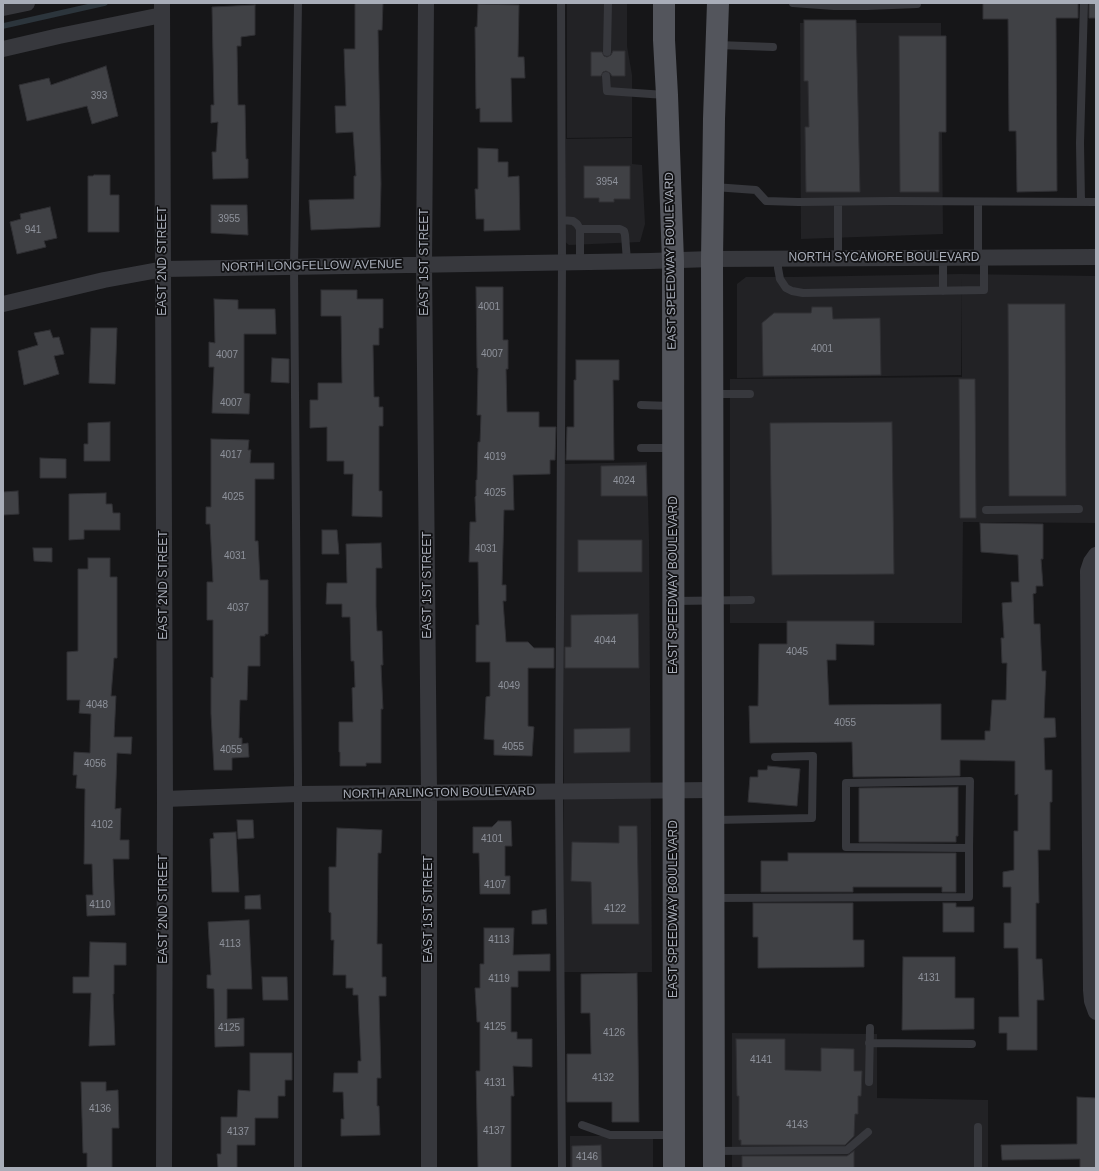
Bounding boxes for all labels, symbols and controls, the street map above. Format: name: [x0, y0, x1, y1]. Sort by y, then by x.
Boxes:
house number: 393: [91, 90, 107, 102]
street label: EAST SPEEDWAY BOULEVARD: [662, 172, 680, 350]
house number: 3954: [596, 176, 618, 188]
street label: EAST 2ND STREET: [156, 206, 170, 316]
street label: EAST 1ST STREET: [418, 208, 432, 316]
house number: 3955: [218, 213, 240, 225]
house number: 941: [25, 224, 41, 236]
street label: NORTH SYCAMORE BOULEVARD: [789, 251, 979, 265]
street label: NORTH LONGFELLOW AVENUE: [221, 257, 403, 275]
house number: 4001: [478, 301, 500, 313]
house number: 4001: [811, 343, 833, 355]
house number: 4007: [481, 348, 503, 360]
house number: 4007: [216, 349, 238, 361]
house number: 4007: [220, 397, 242, 409]
house number: 4017: [220, 449, 242, 461]
house number: 4019: [484, 451, 506, 463]
house number: 4024: [613, 475, 635, 487]
house number: 4025: [484, 487, 506, 499]
house number: 4025: [222, 491, 244, 503]
street label: EAST SPEEDWAY BOULEVARD: [667, 496, 681, 674]
street label: EAST 2ND STREET: [157, 530, 171, 640]
street label: EAST 1ST STREET: [421, 531, 435, 639]
house number: 4031: [475, 543, 497, 555]
house number: 4031: [224, 550, 246, 562]
house number: 4037: [227, 602, 249, 614]
house number: 4044: [594, 635, 616, 647]
house number: 4045: [786, 646, 808, 658]
house number: 4049: [498, 680, 520, 692]
house number: 4048: [86, 699, 108, 711]
house number: 4055: [834, 717, 856, 729]
house number: 4055: [502, 741, 524, 753]
house number: 4055: [220, 744, 242, 756]
house number: 4056: [84, 758, 106, 770]
street label: NORTH ARLINGTON BOULEVARD: [343, 784, 535, 802]
house number: 4102: [91, 819, 113, 831]
street label: EAST SPEEDWAY BOULEVARD: [667, 820, 681, 998]
house number: 4101: [481, 833, 503, 845]
street label: EAST 2ND STREET: [157, 854, 171, 964]
street label: EAST 1ST STREET: [422, 855, 436, 963]
house number: 4107: [484, 879, 506, 891]
house number: 4110: [89, 899, 111, 911]
house number: 4122: [604, 903, 626, 915]
house number: 4113: [488, 934, 510, 946]
house number: 4113: [219, 938, 241, 950]
house number: 4131: [918, 972, 940, 984]
house number: 4119: [488, 973, 510, 985]
house number: 4125: [484, 1021, 506, 1033]
house number: 4125: [218, 1022, 240, 1034]
house number: 4126: [603, 1027, 625, 1039]
house number: 4141: [750, 1054, 772, 1066]
house number: 4132: [592, 1072, 614, 1084]
house number: 4131: [484, 1077, 506, 1089]
house number: 4136: [89, 1103, 111, 1115]
house number: 4143: [786, 1119, 808, 1131]
house number: 4137: [483, 1125, 505, 1137]
house number: 4137: [227, 1126, 249, 1138]
house number: 4146: [576, 1151, 598, 1163]

